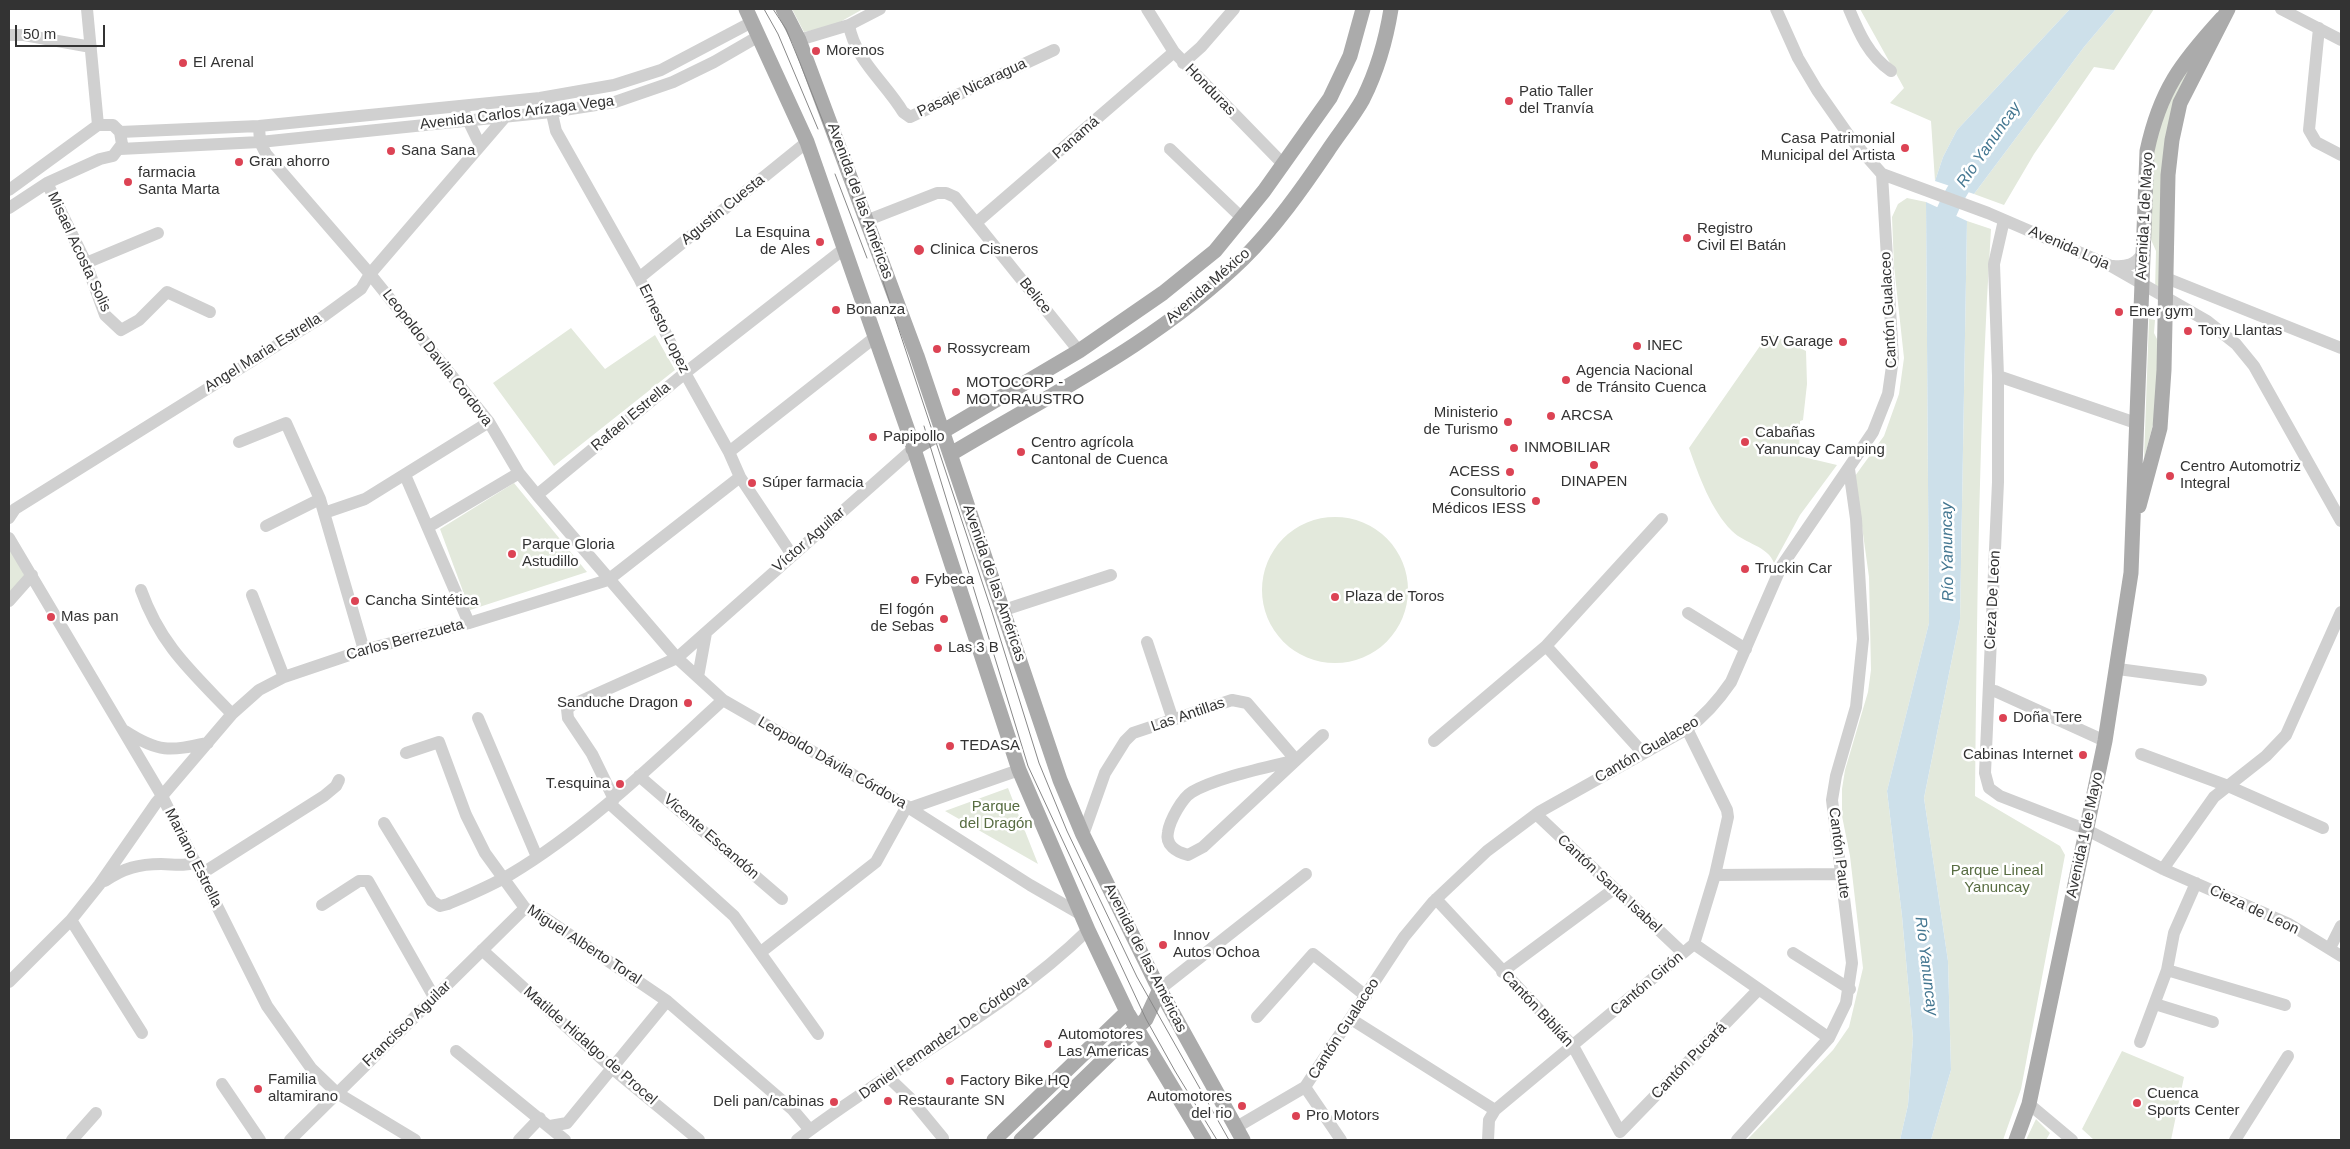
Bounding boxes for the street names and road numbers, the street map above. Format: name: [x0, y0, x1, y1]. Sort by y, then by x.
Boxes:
street label: Pasaje Nicaragua: [915, 55, 1029, 121]
street label: Honduras: [1181, 60, 1239, 120]
street label: Avenida Carlos Arízaga Vega: [419, 92, 615, 134]
street label: Panamá: [1049, 113, 1103, 163]
street label: Avenida de las Américas: [823, 120, 897, 282]
street label: Avenida 1 de Mayo: [2133, 152, 2157, 280]
street label: Agustin Cuesta: [678, 171, 768, 249]
street label: Misael Acosta Solis: [43, 189, 115, 315]
street label: Avenida Loja: [2026, 222, 2112, 274]
street label: Avenida México: [1162, 245, 1254, 327]
street label: Cantón Gualaceo: [1877, 251, 1901, 369]
street label: Belice: [1015, 274, 1055, 318]
street label: Ernesto Lopez: [635, 282, 693, 376]
street label: Leopoldo Davila Cordova: [378, 286, 496, 430]
street label: Angel Maria Estrella: [201, 310, 325, 396]
street label: Rafael Estrella: [588, 379, 674, 455]
street label: Avenida de las Américas: [959, 502, 1029, 664]
street label: Víctor Aguilar: [769, 504, 849, 576]
street label: Cieza De Leon: [1981, 550, 2005, 650]
street label: Carlos Berrezueta: [344, 616, 466, 664]
street label: Las Antillas: [1149, 694, 1227, 736]
street label: Leopoldo Dávila Córdova: [755, 713, 909, 813]
street label: Cantón Gualaceo: [1592, 713, 1702, 787]
street label: Avenida 1 de Mayo: [2063, 770, 2107, 900]
street label: Vicente Escandón: [660, 791, 762, 883]
street label: Mariano Estrella: [160, 806, 226, 910]
street label: Cantón Paute: [1824, 806, 1854, 900]
street label: Cantón Santa Isabel: [1553, 831, 1665, 937]
street label: Avenida de las Américas: [1100, 880, 1190, 1036]
street label: Cieza de Leon: [2206, 881, 2302, 939]
street label: Miguel Alberto Toral: [524, 901, 644, 989]
street label: Cantón Girón: [1607, 948, 1687, 1020]
street label: Cantón Biblián: [1497, 967, 1577, 1051]
street label: Daniel Fernandez De Córdova: [856, 973, 1032, 1103]
street label: Cantón Gualaceo: [1305, 975, 1383, 1083]
street label: Francisco Aguilar: [359, 977, 455, 1071]
street label: Matilde Hidalgo de Procel: [520, 983, 660, 1109]
street label: Cantón Pucará: [1648, 1019, 1730, 1103]

